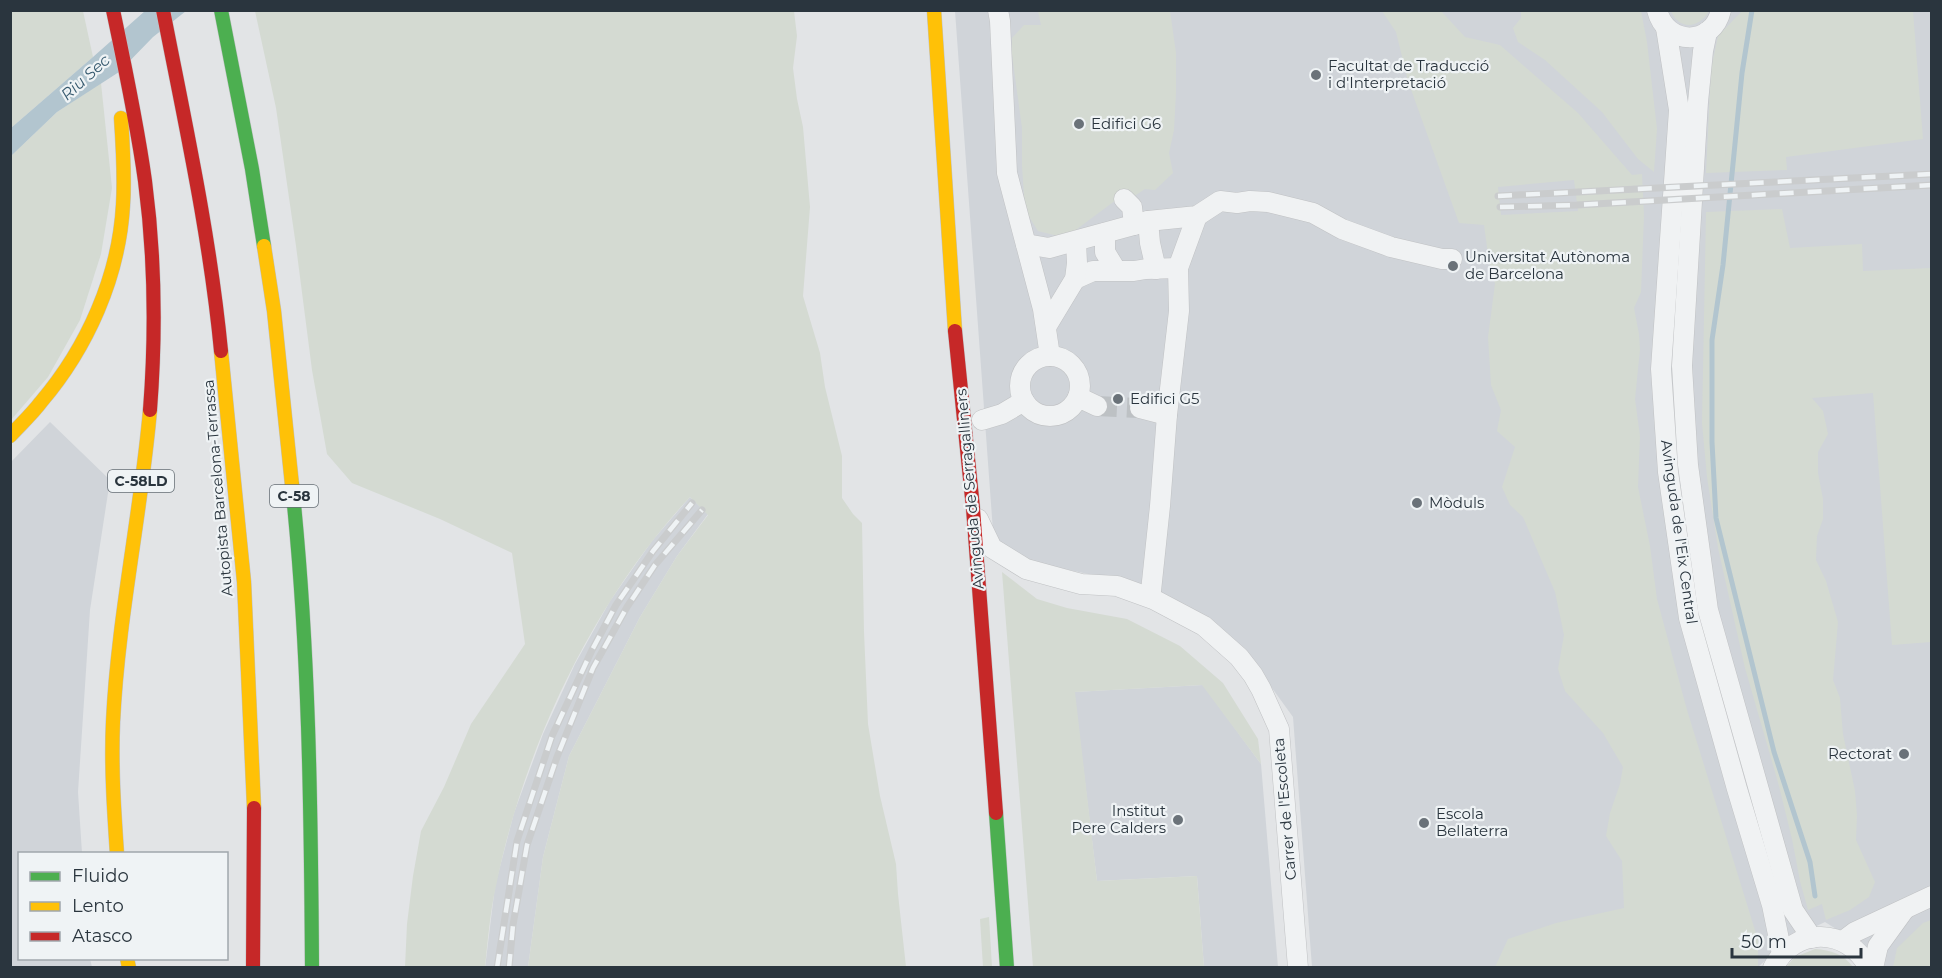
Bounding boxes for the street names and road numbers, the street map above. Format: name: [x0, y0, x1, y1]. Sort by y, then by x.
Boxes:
street label: Autopista Barcelona-Terrassa: [199, 379, 236, 597]
street label: Avinguda de Serragalliners: [951, 388, 988, 590]
street label: Avinguda de l'Eix Central: [1657, 438, 1702, 625]
road number: C-58LD: [108, 470, 174, 492]
road number: C-58: [270, 485, 318, 507]
street label: Carrer de l'Escoleta: [1269, 737, 1300, 881]

